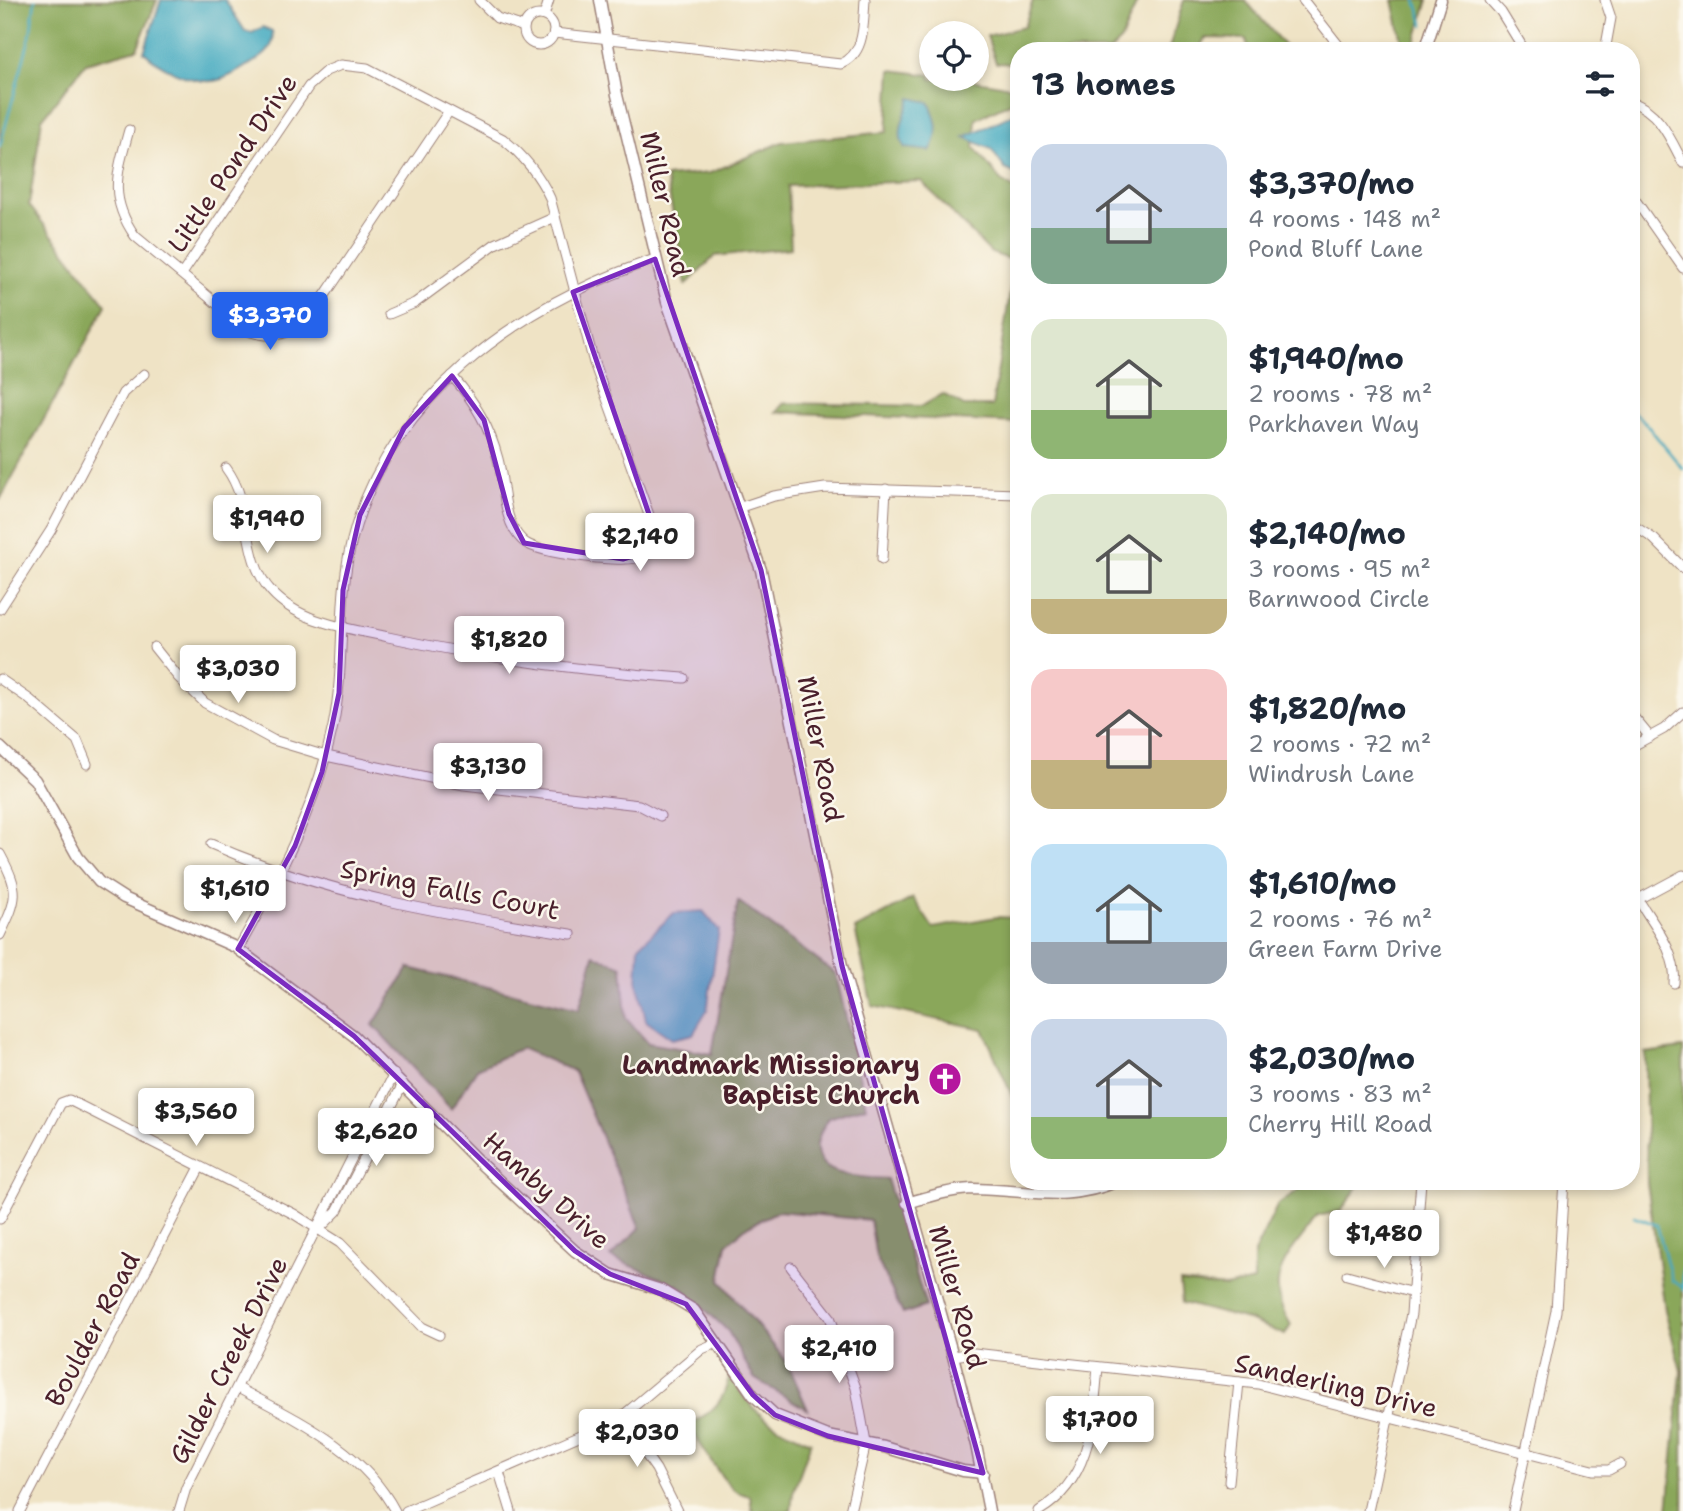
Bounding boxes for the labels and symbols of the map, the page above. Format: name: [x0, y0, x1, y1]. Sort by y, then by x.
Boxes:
street label: Little Pond Drive: [159, 67, 305, 259]
street label: Miller Road: [632, 128, 700, 280]
pin: $3,370: [213, 292, 327, 352]
pin: $1,940: [210, 496, 324, 555]
pin: $2,140: [583, 514, 697, 573]
pin: $1,820: [452, 616, 566, 676]
pin: $3,030: [181, 646, 295, 705]
street label: Miller Road: [790, 673, 852, 825]
pin: $3,130: [431, 744, 545, 803]
street label: Spring Falls Court: [337, 851, 563, 927]
pin: $1,610: [178, 866, 292, 925]
place label: Landmark Missionary Baptist Church: [622, 1047, 920, 1112]
church icon: Landmark Missionary Baptist Church: [926, 1060, 964, 1098]
pin: $3,560: [139, 1088, 253, 1148]
pin: $2,620: [319, 1108, 433, 1168]
street label: Hamby Drive: [476, 1123, 618, 1257]
pin: $1,480: [1327, 1210, 1441, 1270]
street label: Miller Road: [921, 1221, 995, 1373]
street label: Boulder Road: [37, 1246, 147, 1412]
street label: Gilder Creek Drive: [161, 1250, 295, 1470]
pin: $2,410: [782, 1326, 896, 1385]
street label: Sanderling Drive: [1231, 1345, 1441, 1425]
pin: $1,700: [1043, 1396, 1157, 1456]
pin: $2,030: [580, 1410, 694, 1469]

